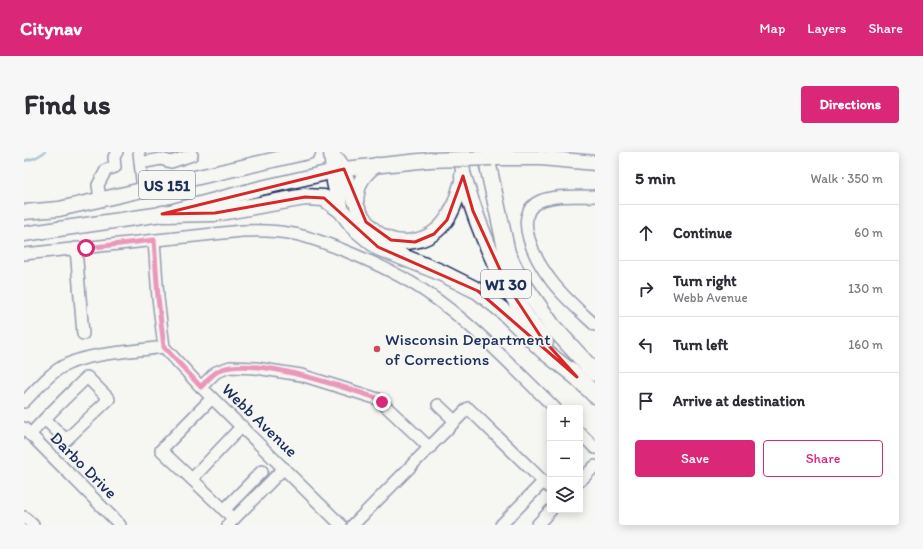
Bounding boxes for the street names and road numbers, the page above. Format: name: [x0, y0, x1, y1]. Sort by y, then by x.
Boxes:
road number: US 151: [139, 171, 195, 199]
road number: WI 30: [481, 270, 531, 298]
street label: Webb Avenue: [218, 379, 302, 461]
street label: Darbo Drive: [47, 428, 121, 502]

